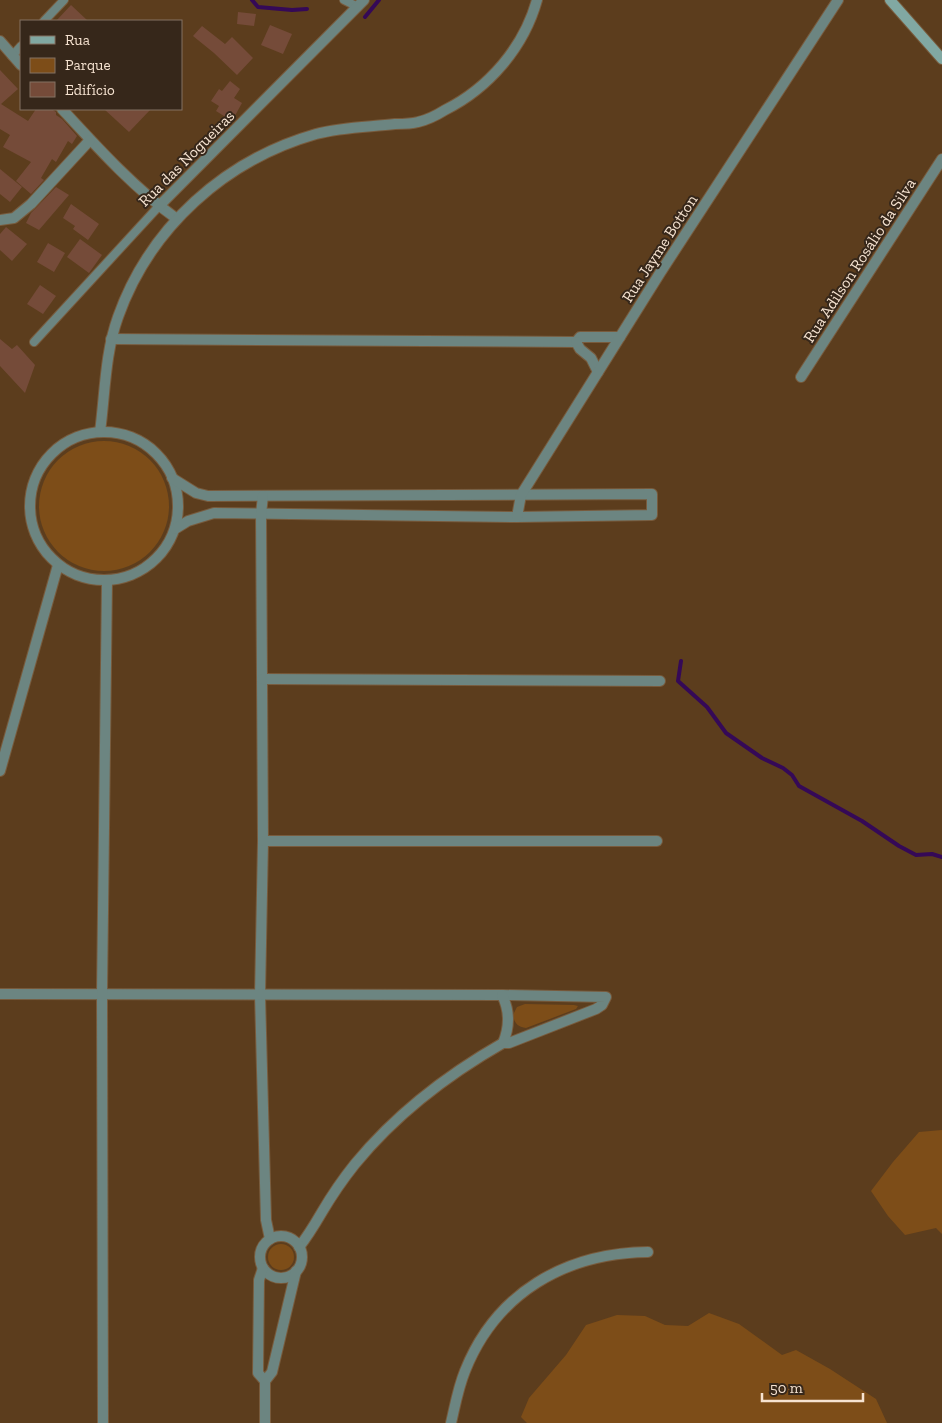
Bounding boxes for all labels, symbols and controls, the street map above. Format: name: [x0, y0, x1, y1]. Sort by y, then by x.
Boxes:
legend: [20, 20, 182, 110]
text: Rua: [65, 31, 90, 49]
text: Parque: [65, 56, 111, 74]
text: Edifício: [65, 81, 115, 99]
street label: Rua das Nogueiras: [134, 106, 238, 210]
street label: Rua Adilson Rosálio da Silva: [799, 174, 920, 346]
street label: Rua Jayme Botton: [618, 190, 702, 306]
scale bar: [762, 1370, 863, 1402]
text: 50 m: [770, 1379, 803, 1397]

